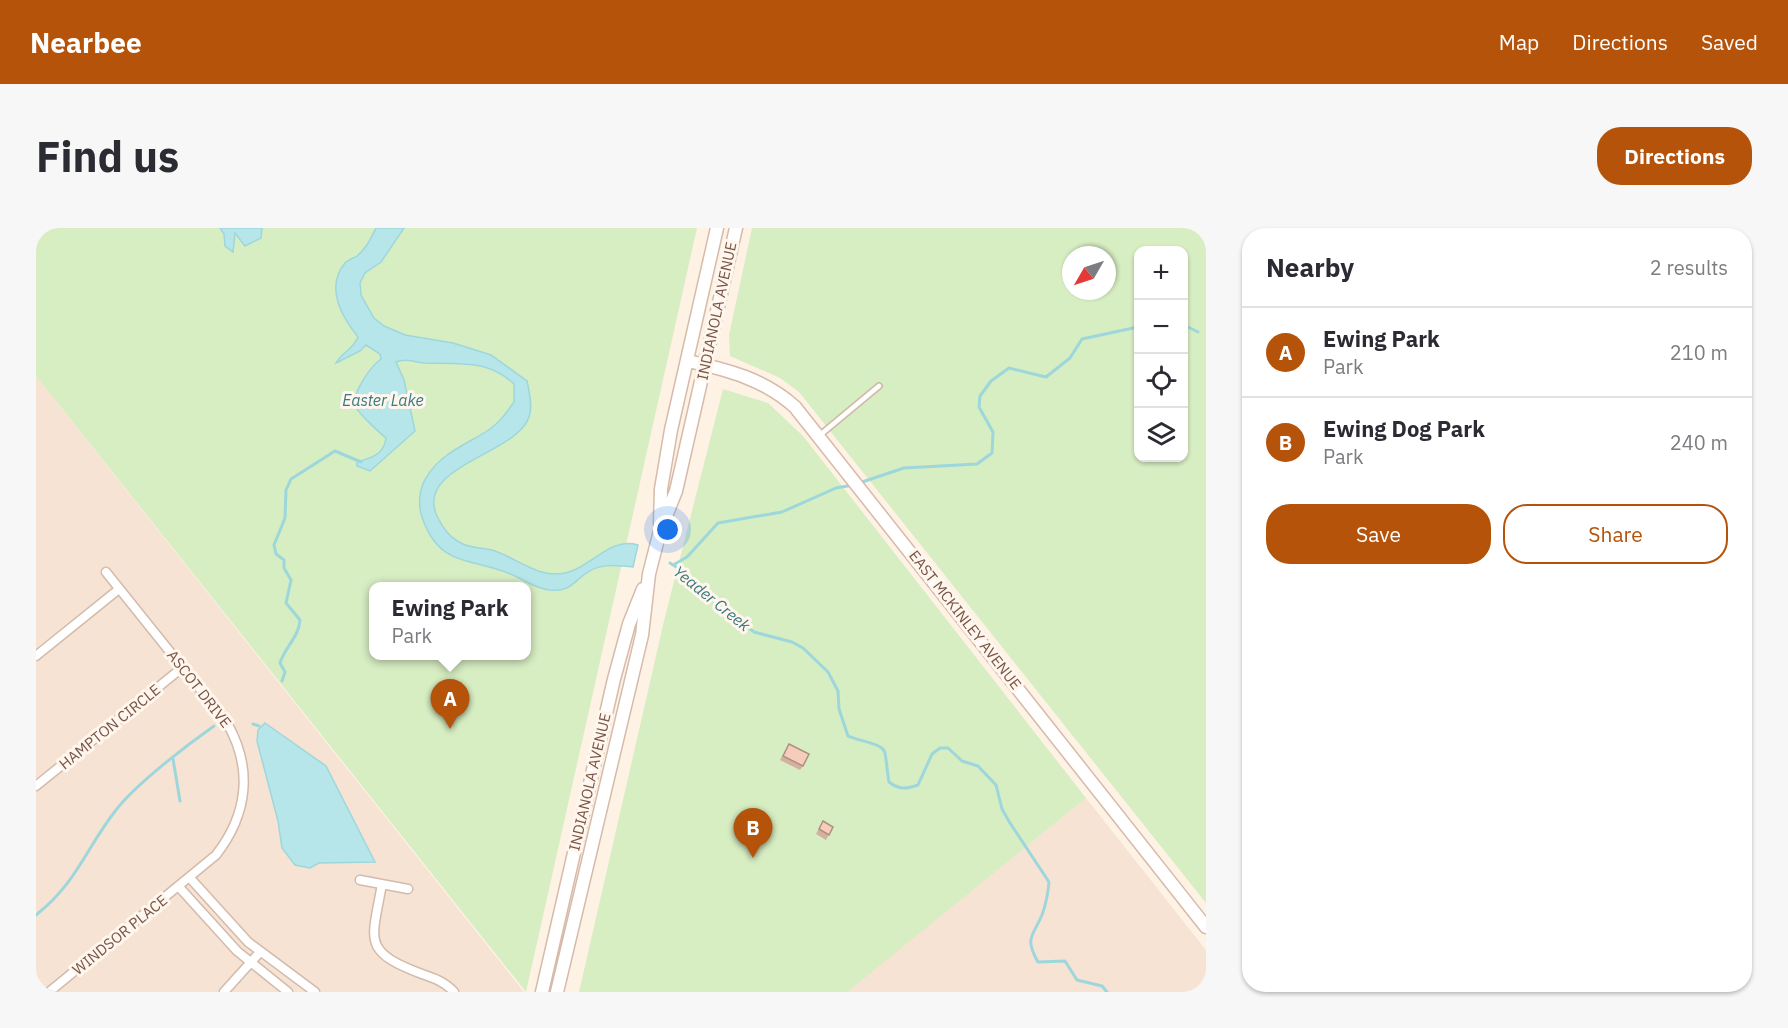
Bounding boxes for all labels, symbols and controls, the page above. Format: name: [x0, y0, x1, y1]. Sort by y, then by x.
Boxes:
text: Nearbee: [30, 24, 142, 61]
text: Map: [1499, 28, 1539, 56]
text: Directions: [1572, 28, 1668, 56]
text: Saved: [1701, 28, 1758, 56]
button: Directions: [1597, 127, 1752, 185]
text: Find us: [36, 129, 179, 184]
street label: INDIANOLA AVENUE: [693, 240, 740, 382]
north arrow: [1062, 246, 1116, 300]
map controls: [1134, 246, 1188, 462]
button: +: [1134, 246, 1188, 300]
text: Nearby: [1266, 250, 1354, 284]
text: 2 results: [1650, 254, 1728, 281]
button: −: [1134, 300, 1188, 354]
text: Ewing Park: [1323, 324, 1440, 353]
text: A: [1279, 339, 1292, 366]
text: 210 m: [1670, 339, 1728, 366]
text: Park: [1323, 353, 1363, 380]
button: locate: [1134, 354, 1188, 408]
water label: Easter Lake: [342, 390, 424, 410]
button: layers: [1134, 408, 1188, 462]
text: Ewing Dog Park: [1323, 414, 1485, 443]
text: B: [1279, 429, 1292, 456]
text: 240 m: [1670, 429, 1728, 456]
text: Park: [1323, 443, 1363, 470]
button: Save: [1266, 504, 1491, 564]
button: Share: [1503, 504, 1728, 564]
your location: [653, 515, 682, 544]
street label: EAST MCKINLEY AVENUE: [905, 546, 1026, 693]
water label: Yeader Creek: [670, 561, 755, 635]
popup: [369, 582, 531, 660]
text: Ewing Park: [392, 593, 508, 622]
text: Park: [392, 622, 432, 649]
street label: ASCOT DRIVE: [163, 646, 236, 731]
street label: HAMPTON CIRCLE: [55, 680, 164, 773]
pin: A: [430, 680, 470, 729]
street label: INDIANOLA AVENUE: [564, 711, 615, 853]
pin: B: [734, 808, 772, 858]
street label: WINDSOR PLACE: [68, 890, 171, 979]

